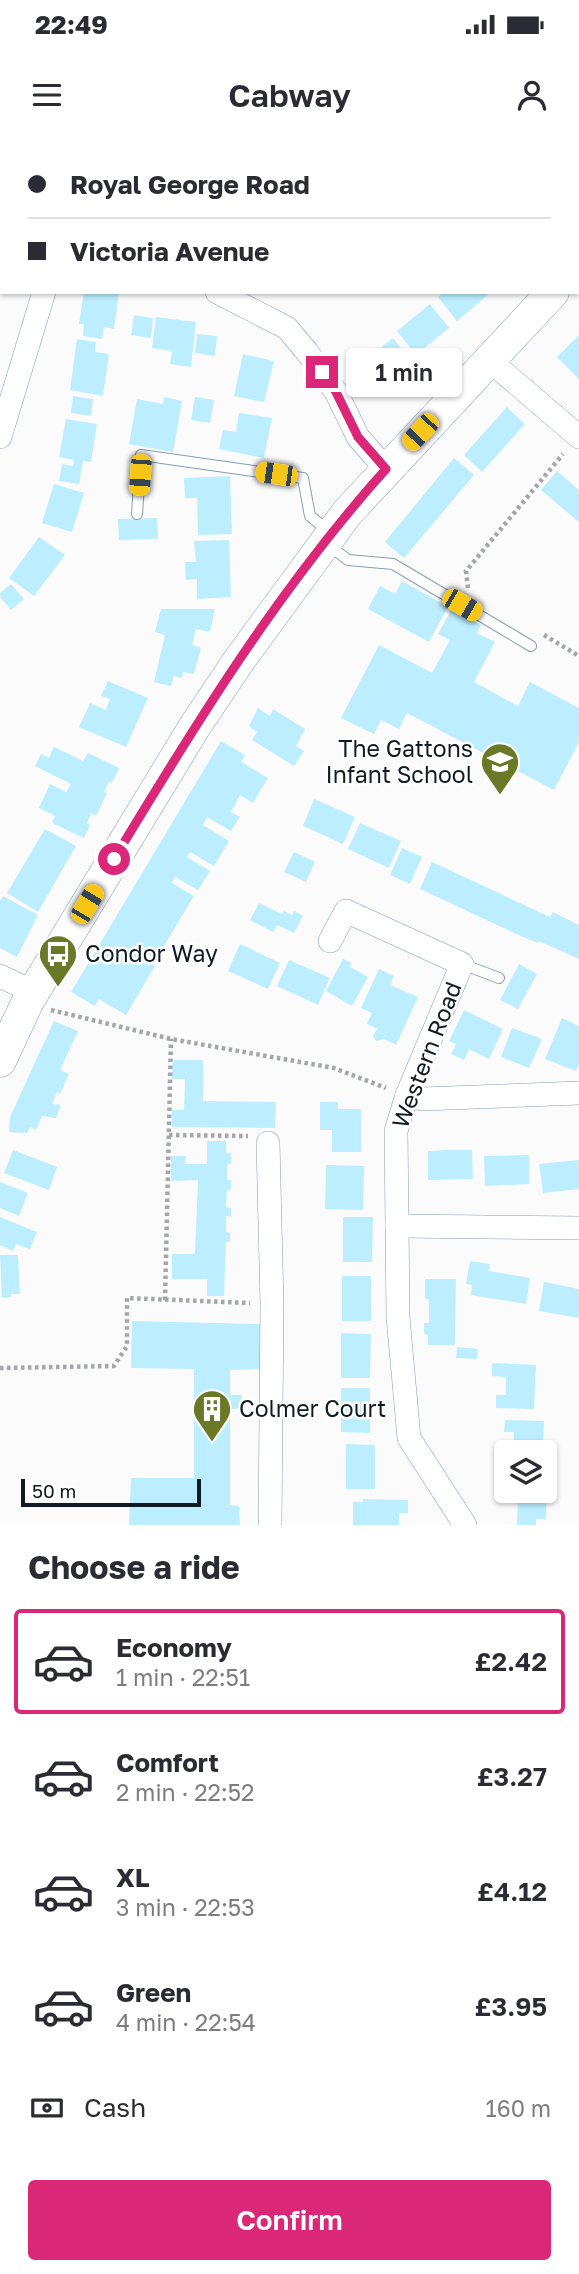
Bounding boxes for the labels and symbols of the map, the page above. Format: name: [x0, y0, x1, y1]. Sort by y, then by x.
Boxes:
callout: 1 min: [346, 348, 462, 396]
route end: [306, 356, 338, 388]
car: [398, 409, 443, 455]
car: [129, 453, 152, 497]
car: [254, 461, 299, 487]
car: [439, 585, 486, 625]
place label: The Gattons Infant School: [325, 734, 473, 788]
school or university icon: The Gattons Infant School: [479, 741, 521, 796]
route start: [98, 843, 130, 875]
car: [68, 881, 107, 927]
bus stop icon: Condor Way: [37, 933, 79, 988]
place label: Condor Way: [85, 939, 218, 967]
street label: Western Road: [385, 978, 467, 1132]
building icon: Colmer Court: [191, 1388, 233, 1443]
place label: Colmer Court: [239, 1394, 386, 1422]
scale bar: [21, 1476, 201, 1508]

